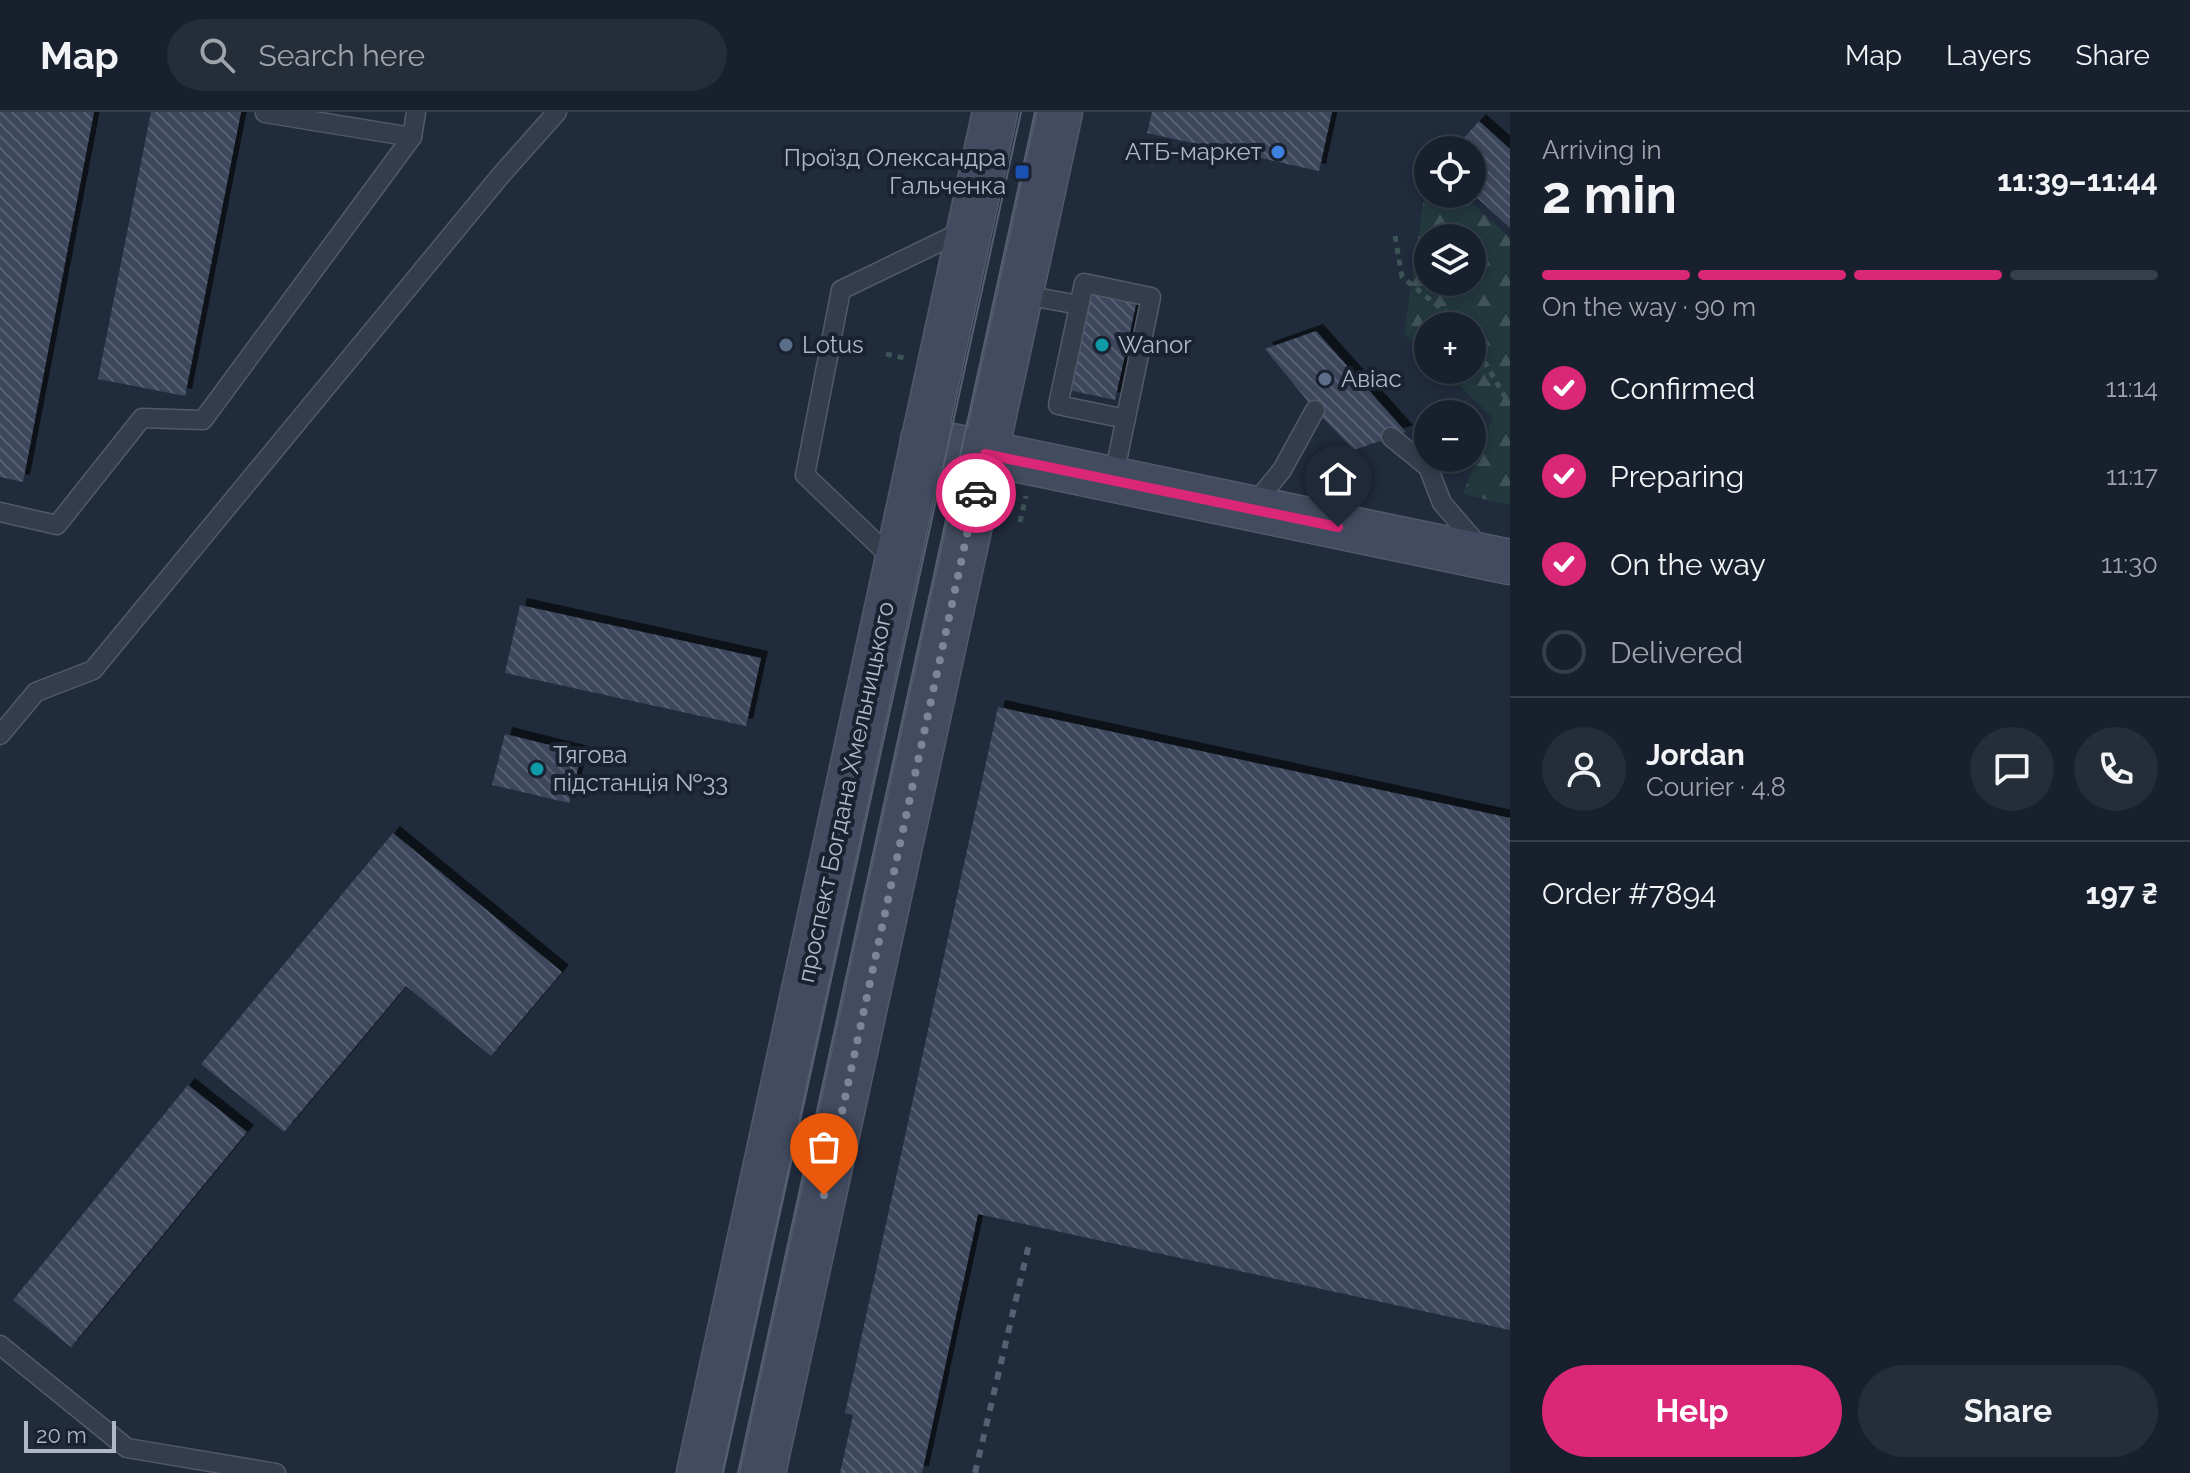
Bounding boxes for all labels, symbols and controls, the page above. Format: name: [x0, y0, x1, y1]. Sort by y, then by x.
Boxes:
search box: [167, 19, 727, 91]
text: Map: [40, 33, 119, 78]
icon: search: [195, 33, 239, 77]
text: Search here: [259, 38, 425, 73]
text: Map: [1845, 39, 1902, 72]
text: Layers: [1946, 39, 2032, 72]
text: Share: [2076, 39, 2150, 72]
text: Arriving in: [1542, 135, 1662, 165]
map controls: [1414, 136, 1486, 472]
button: locate: [1414, 136, 1486, 208]
place label: АТБ-маркет: [1125, 137, 1263, 166]
place label: Проїзд Олександра Гальченка: [784, 143, 1006, 200]
marker: АТБ-маркет: [1269, 143, 1287, 161]
marker: Проїзд Олександра Гальченка: [1013, 163, 1031, 181]
text: 11:39–11:44: [1997, 163, 2158, 198]
text: 2 min: [1542, 164, 1677, 225]
button: layers: [1414, 224, 1486, 296]
text: On the way · 90 m: [1542, 292, 1756, 322]
button: +: [1414, 312, 1486, 384]
place label: Lotus: [802, 330, 864, 359]
place label: Wanor: [1118, 330, 1192, 359]
marker: Lotus: [777, 336, 795, 354]
marker: Wanor: [1093, 336, 1111, 354]
place label: Авіас: [1341, 364, 1402, 393]
icon: check: [1542, 366, 1586, 410]
marker: Авіас: [1316, 370, 1334, 388]
text: Confirmed: [1610, 371, 1755, 406]
text: 11:14: [2106, 373, 2158, 403]
button: −: [1414, 400, 1486, 472]
pin: [1304, 445, 1372, 527]
courier: [936, 453, 1016, 533]
icon: check: [1542, 454, 1586, 498]
icon: home: [1316, 457, 1360, 501]
text: Preparing: [1610, 459, 1744, 494]
text: 11:17: [2106, 461, 2158, 491]
icon: car: [954, 471, 998, 515]
icon: check: [1542, 542, 1586, 586]
text: On the way: [1610, 547, 1766, 582]
text: 11:30: [2101, 549, 2158, 579]
street label: проспект Богдана Хмельницького: [791, 599, 900, 985]
text: Delivered: [1610, 635, 1743, 670]
button: person: [1542, 727, 1626, 811]
button: chat: [1970, 727, 2054, 811]
button: phone: [2074, 727, 2158, 811]
text: Jordan: [1646, 737, 1745, 772]
place label: Тягова пiдстанцiя №33: [553, 740, 728, 797]
marker: Тягова пiдстанцiя №33: [528, 760, 546, 778]
text: Courier · 4.8: [1646, 772, 1786, 802]
text: Order #7894: [1542, 876, 1717, 911]
text: 197 ₴: [2085, 876, 2158, 911]
pin: [790, 1113, 858, 1195]
icon: bag: [802, 1125, 846, 1169]
button: Help: [1542, 1365, 1842, 1457]
button: Share: [1858, 1365, 2158, 1457]
scale bar: [24, 1417, 116, 1453]
text: 20 m: [36, 1422, 87, 1448]

